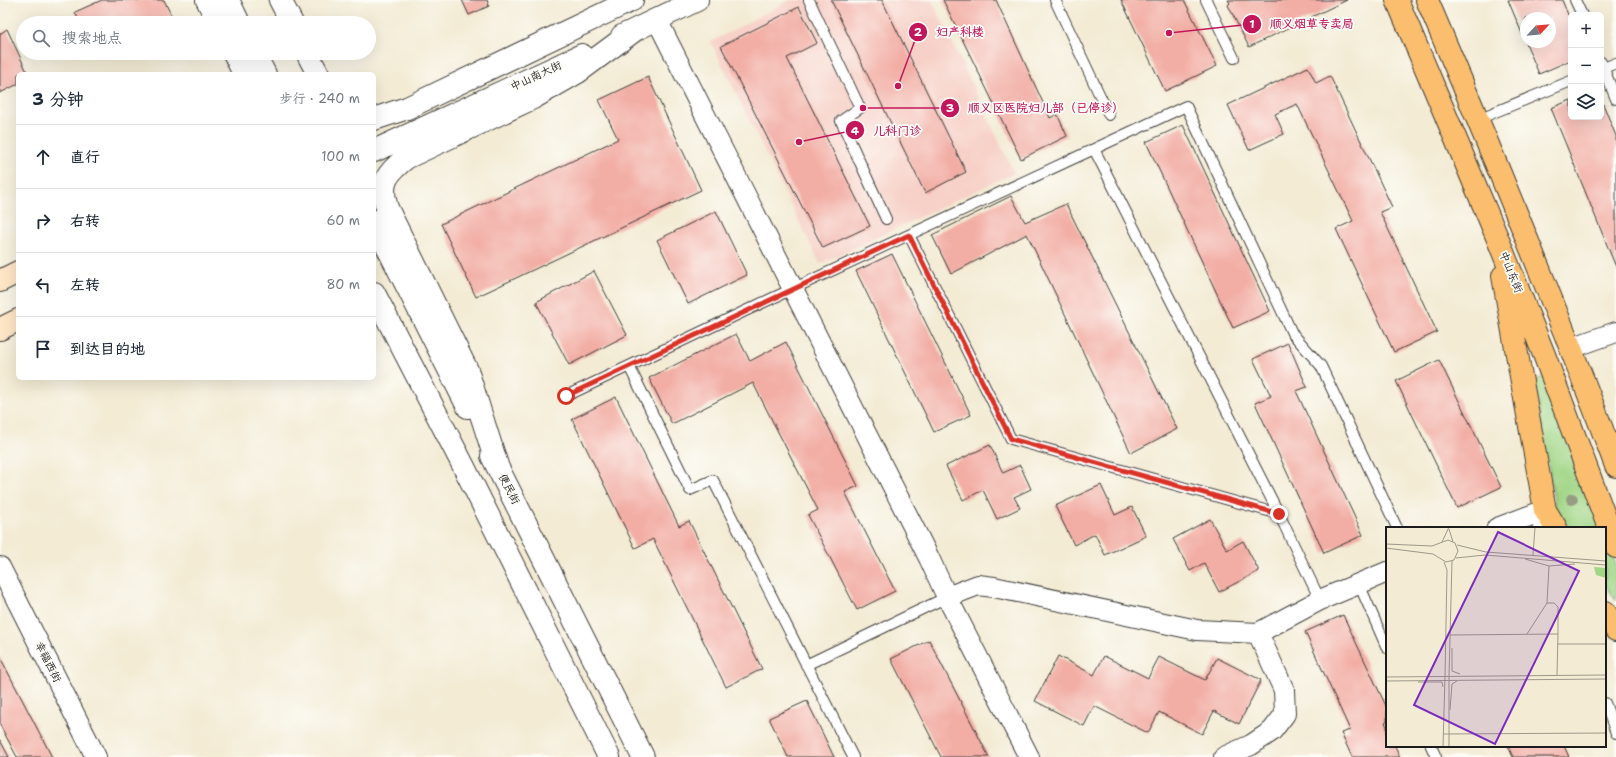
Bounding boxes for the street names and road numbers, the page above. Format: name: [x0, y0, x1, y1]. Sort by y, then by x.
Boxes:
street label: 中山南大街: [508, 57, 565, 94]
street label: 中山东街: [1496, 249, 1527, 296]
street label: 便民街: [495, 471, 524, 508]
street label: 幸福西街: [31, 639, 65, 686]

